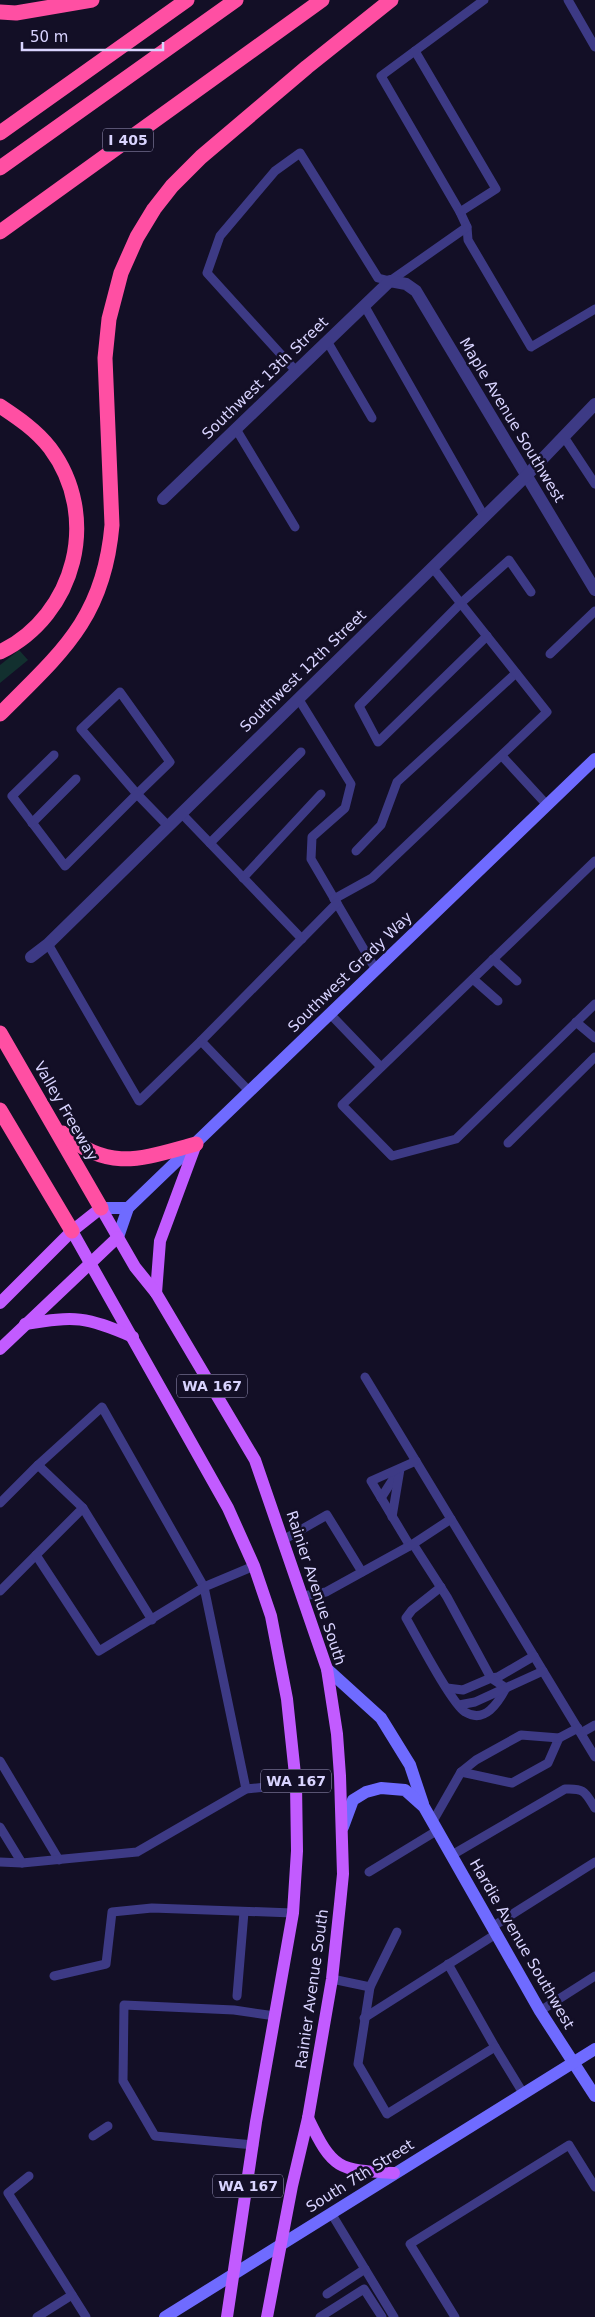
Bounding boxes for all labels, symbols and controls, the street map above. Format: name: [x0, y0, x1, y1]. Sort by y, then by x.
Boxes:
scale bar: [22, 20, 164, 52]
text: 50 m: [30, 28, 68, 46]
road number: I 405: [103, 128, 153, 152]
street label: Southwest 13th Street: [198, 313, 332, 443]
street label: Maple Avenue Southwest: [456, 334, 568, 506]
street label: Southwest 12th Street: [236, 606, 370, 736]
street label: Southwest Grady Way: [284, 908, 416, 1036]
street label: Valley Freeway: [30, 1058, 102, 1164]
road number: WA 167: [177, 1374, 247, 1398]
street label: Rainier Avenue South: [283, 1508, 349, 1668]
road number: WA 167: [261, 1770, 331, 1792]
street label: Hardie Avenue Southwest: [466, 1856, 578, 2032]
street label: Rainier Avenue South: [292, 1908, 332, 2070]
street label: South 7th Street: [303, 2136, 417, 2216]
road number: WA 167: [213, 2174, 283, 2198]

